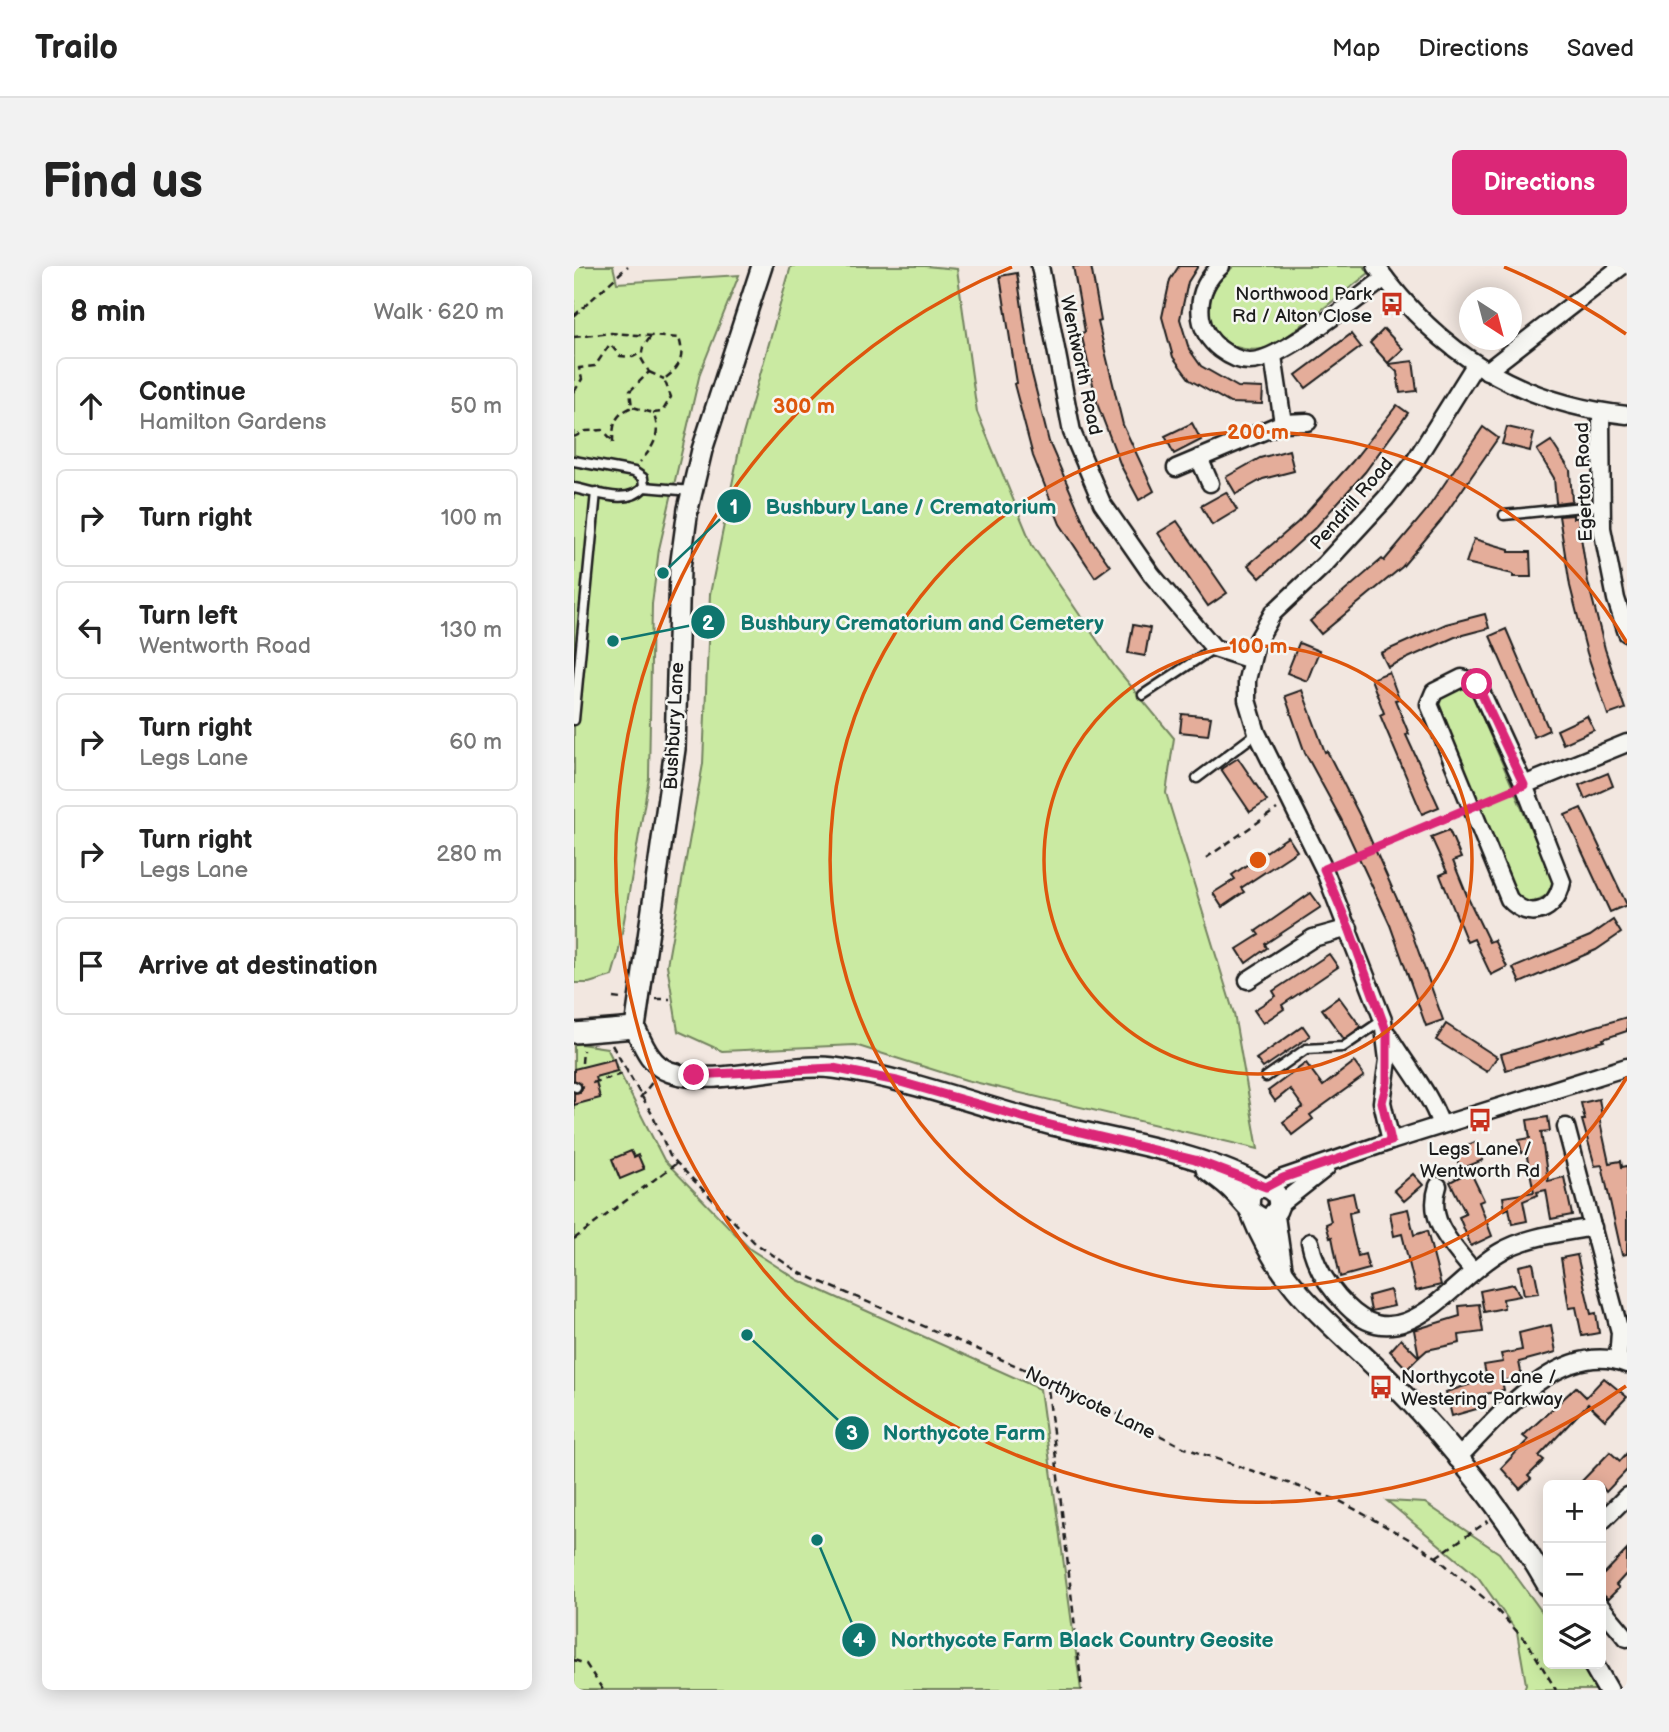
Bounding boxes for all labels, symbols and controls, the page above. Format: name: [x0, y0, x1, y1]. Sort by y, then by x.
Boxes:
text: Trailo: [35, 28, 118, 68]
text: Map: [1332, 34, 1380, 63]
text: Directions: [1418, 34, 1529, 63]
text: Saved: [1567, 34, 1634, 63]
button: Directions: [1452, 150, 1627, 215]
text: Find us: [42, 153, 203, 212]
place label: Northwood Park Rd / Alton Close: [1232, 283, 1373, 328]
north arrow: [1459, 287, 1522, 350]
bus stop icon: Northwood Park Rd / Alton Close: [1378, 290, 1406, 318]
street label: Wentworth Road: [1055, 293, 1107, 437]
text: 8 min: [70, 294, 146, 330]
text: Walk · 620 m: [374, 298, 504, 326]
text: Continue: [139, 377, 246, 408]
icon: ahead: [72, 387, 110, 425]
text: 50 m: [450, 392, 502, 420]
text: 300 m: [773, 394, 835, 419]
text: Hamilton Gardens: [139, 408, 326, 436]
text: 200 m: [1227, 420, 1289, 445]
street label: Egerton Road: [1571, 422, 1598, 542]
street label: Pendrill Road: [1306, 453, 1399, 555]
callout: Bushbury Lane / Crematorium: [716, 485, 1071, 527]
text: 1: [730, 495, 738, 520]
text: Bushbury Lane / Crematorium: [766, 495, 1056, 520]
icon: right: [72, 499, 110, 537]
text: Turn right: [139, 503, 252, 534]
text: 100 m: [441, 504, 502, 532]
text: Turn left: [139, 601, 238, 632]
callout: Bushbury Crematorium and Cemetery: [690, 601, 1118, 643]
icon: left: [72, 611, 110, 649]
text: 2: [702, 611, 715, 636]
text: Bushbury Crematorium and Cemetery: [740, 611, 1104, 636]
text: 130 m: [440, 616, 502, 644]
text: Wentworth Road: [139, 632, 311, 660]
text: 100 m: [1229, 634, 1287, 659]
street label: Bushbury Lane: [660, 661, 689, 791]
route start: [1461, 668, 1492, 699]
text: Turn right: [139, 713, 252, 744]
icon: right: [72, 723, 110, 761]
text: 60 m: [449, 728, 502, 756]
text: Legs Lane: [139, 744, 248, 772]
text: Turn right: [139, 825, 252, 856]
icon: right: [72, 835, 110, 873]
text: 280 m: [436, 840, 502, 868]
centre of rings: [1246, 848, 1270, 872]
text: Legs Lane: [139, 856, 248, 884]
icon: arrive: [72, 947, 110, 985]
text: Arrive at destination: [139, 951, 378, 982]
route end: [678, 1059, 709, 1090]
bus stop icon: Legs Lane / Wentworth Rd: [1466, 1106, 1494, 1134]
place label: Legs Lane / Wentworth Rd: [1420, 1138, 1540, 1183]
street label: Northycote Lane: [1021, 1362, 1159, 1445]
place label: Northycote Lane / Westering Parkway: [1401, 1366, 1563, 1411]
bus stop icon: Northycote Lane / Westering Parkway: [1367, 1373, 1395, 1401]
callout: Northycote Farm: [834, 1412, 1060, 1454]
text: 3: [846, 1421, 858, 1446]
text: Northycote Farm: [883, 1421, 1045, 1446]
map controls: [1543, 1480, 1606, 1669]
button: +: [1543, 1480, 1606, 1543]
button: −: [1543, 1543, 1606, 1606]
button: layers: [1543, 1606, 1606, 1669]
callout: Northycote Farm Black Country Geosite: [841, 1619, 1288, 1661]
text: 4: [853, 1628, 866, 1653]
text: Northycote Farm Black Country Geosite: [890, 1628, 1274, 1653]

